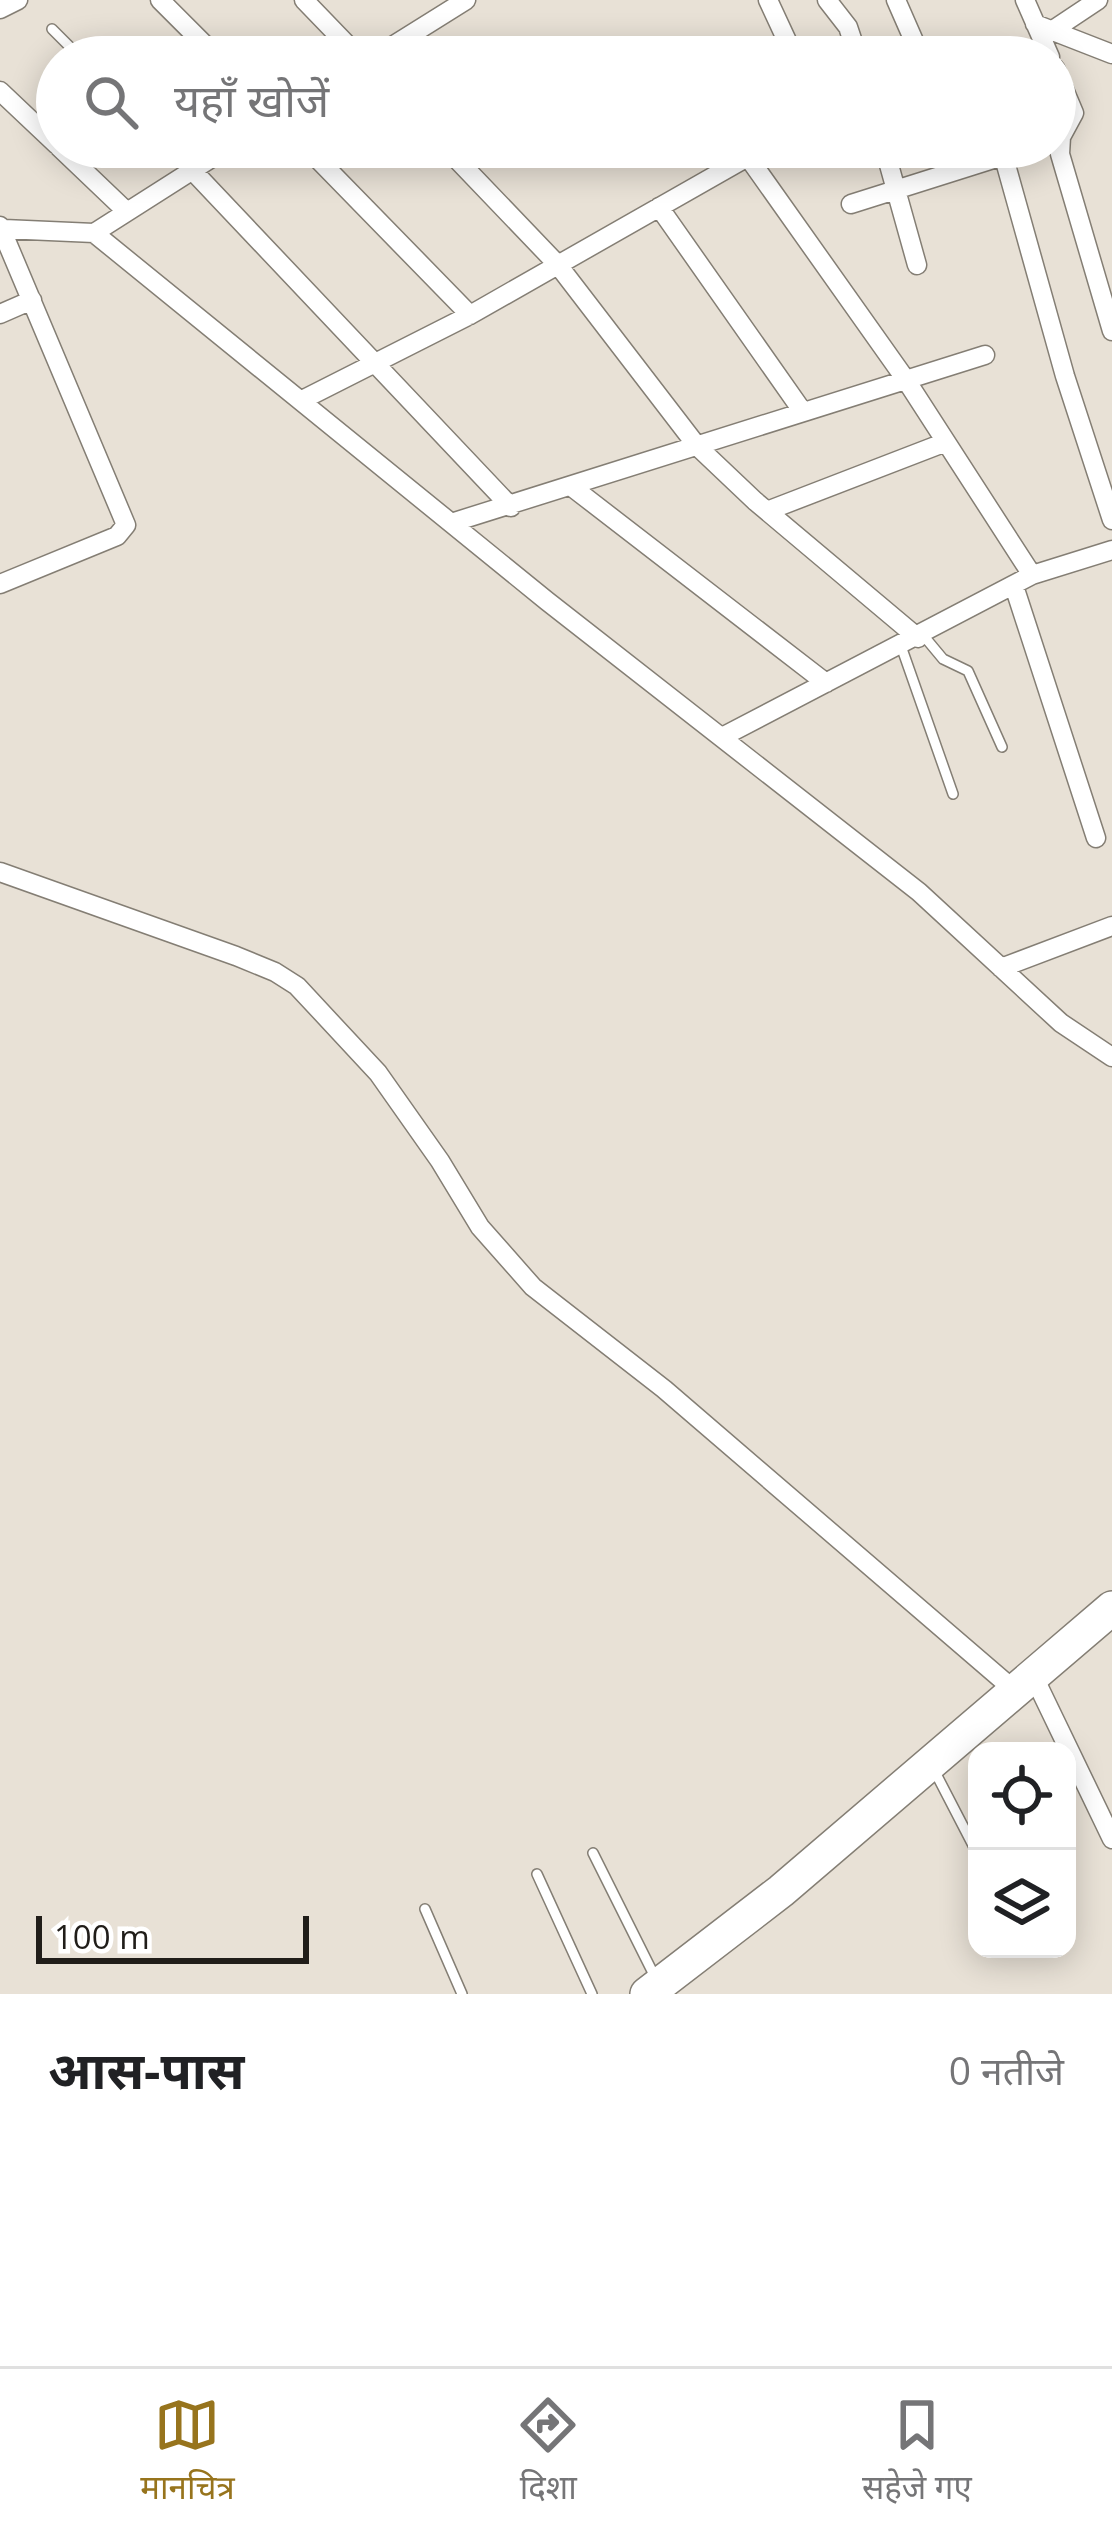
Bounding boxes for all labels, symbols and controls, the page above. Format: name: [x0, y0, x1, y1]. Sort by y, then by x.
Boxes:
search box: [36, 36, 1076, 168]
icon: search: [78, 69, 144, 135]
text: यहाँ खोजें: [174, 69, 329, 130]
map controls: [968, 1742, 1076, 1958]
button: locate: [968, 1742, 1076, 1850]
button: layers: [968, 1850, 1076, 1958]
scale bar: [36, 1910, 309, 1963]
text: 100 m: [54, 1914, 150, 1959]
text: आस-पास: [48, 2034, 245, 2104]
text: 0 नतीजे: [949, 2043, 1064, 2096]
tab: मानचित्र: [140, 2392, 235, 2512]
tab: दिशा: [515, 2392, 581, 2512]
tab: सहेजे गए: [862, 2392, 972, 2512]

